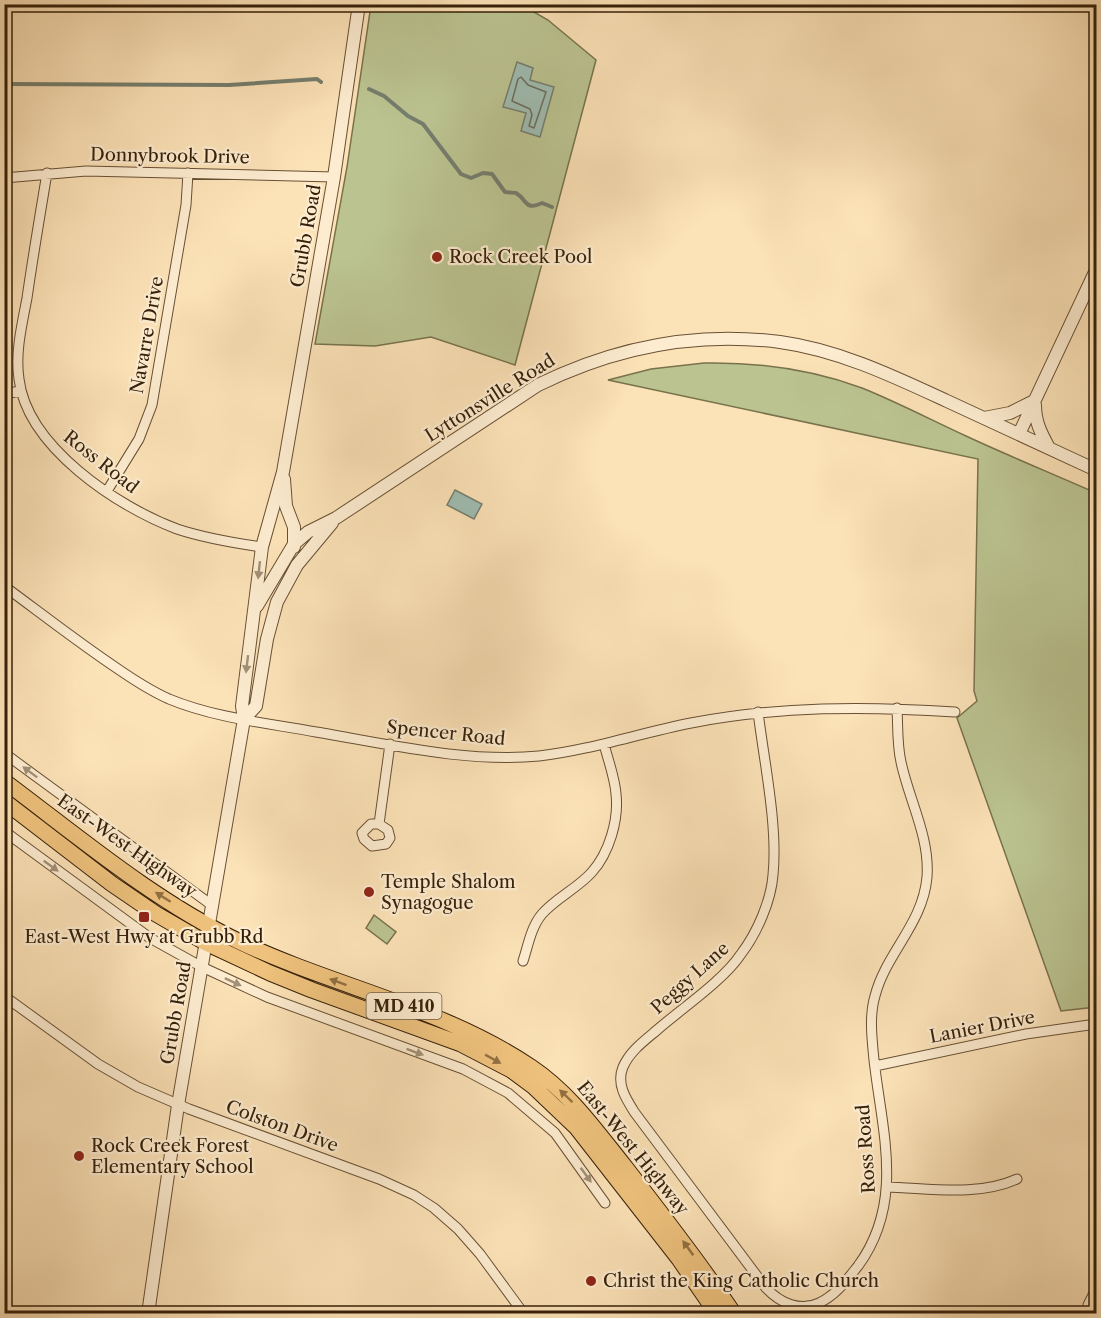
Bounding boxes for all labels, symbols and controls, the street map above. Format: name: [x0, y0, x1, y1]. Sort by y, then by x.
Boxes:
street label: Donnybrook Drive: [90, 144, 250, 168]
street label: Grubb Road: [286, 183, 326, 289]
place label: Rock Creek Pool: [449, 246, 592, 268]
marker: Rock Creek Pool: [430, 250, 444, 264]
street label: Navarre Drive: [126, 275, 168, 395]
street label: Lyttonsville Road: [421, 349, 559, 447]
street label: Ross Road: [59, 426, 143, 498]
one-way arrow: [254, 560, 264, 579]
one-way arrow: [243, 655, 252, 674]
street label: Spencer Road: [386, 716, 506, 750]
one-way arrow: [22, 765, 38, 778]
street label: East-West Highway: [53, 790, 202, 903]
one-way arrow: [44, 860, 59, 872]
place label: Temple Shalom Synagogue: [381, 871, 516, 914]
marker: Temple Shalom Synagogue: [362, 885, 376, 899]
one-way arrow: [155, 892, 171, 903]
marker: East-West Hwy at Grubb Rd: [137, 910, 151, 924]
place label: East-West Hwy at Grubb Rd: [24, 926, 264, 948]
street label: Peggy Lane: [646, 937, 734, 1019]
street label: Grubb Road: [156, 960, 196, 1066]
one-way arrow: [329, 976, 347, 986]
one-way arrow: [225, 977, 242, 986]
road number: MD 410: [366, 993, 442, 1019]
street label: Lanier Drive: [927, 1006, 1037, 1048]
one-way arrow: [406, 1047, 424, 1057]
one-way arrow: [485, 1054, 501, 1065]
street label: East-West Highway: [572, 1077, 694, 1220]
one-way arrow: [560, 1090, 574, 1104]
street label: Colston Drive: [223, 1095, 341, 1157]
street label: Ross Road: [852, 1104, 880, 1194]
place label: Rock Creek Forest Elementary School: [91, 1135, 254, 1178]
marker: Rock Creek Forest Elementary School: [72, 1149, 86, 1163]
one-way arrow: [580, 1167, 593, 1183]
one-way arrow: [683, 1241, 695, 1256]
place label: Christ the King Catholic Church: [603, 1270, 879, 1292]
marker: Christ the King Catholic Church: [584, 1274, 598, 1288]

